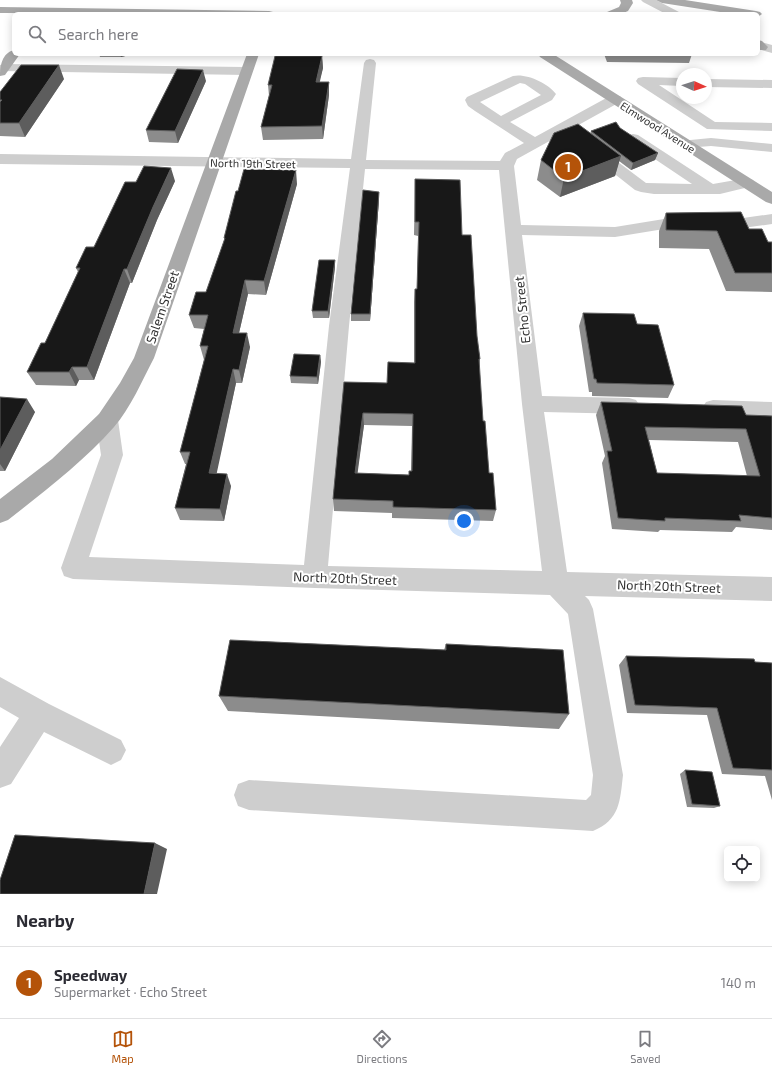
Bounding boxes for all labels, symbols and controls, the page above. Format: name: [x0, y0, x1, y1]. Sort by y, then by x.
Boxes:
search box: [12, 12, 760, 56]
icon: search: [26, 23, 48, 45]
text: Search here: [58, 25, 139, 43]
north arrow: [676, 68, 712, 104]
street label: Elmwood Avenue: [618, 99, 698, 155]
pin: 1: [555, 152, 581, 182]
street label: North 19th Street: [210, 156, 296, 170]
street label: Salem Street: [142, 269, 182, 345]
street label: Echo Street: [511, 276, 533, 344]
your location: [454, 511, 474, 531]
street label: North 20th Street: [293, 568, 397, 588]
street label: North 20th Street: [617, 576, 721, 596]
map controls: [724, 846, 760, 882]
button: locate: [724, 846, 760, 882]
text: Nearby: [16, 910, 74, 930]
text: Speedway: [54, 966, 127, 984]
text: 1: [26, 975, 32, 991]
text: 140 m: [721, 975, 756, 991]
text: Supermarket · Echo Street: [54, 984, 207, 1000]
tab: Map: [112, 1028, 134, 1065]
tab: Directions: [357, 1028, 407, 1065]
tab: Saved: [630, 1028, 661, 1065]

